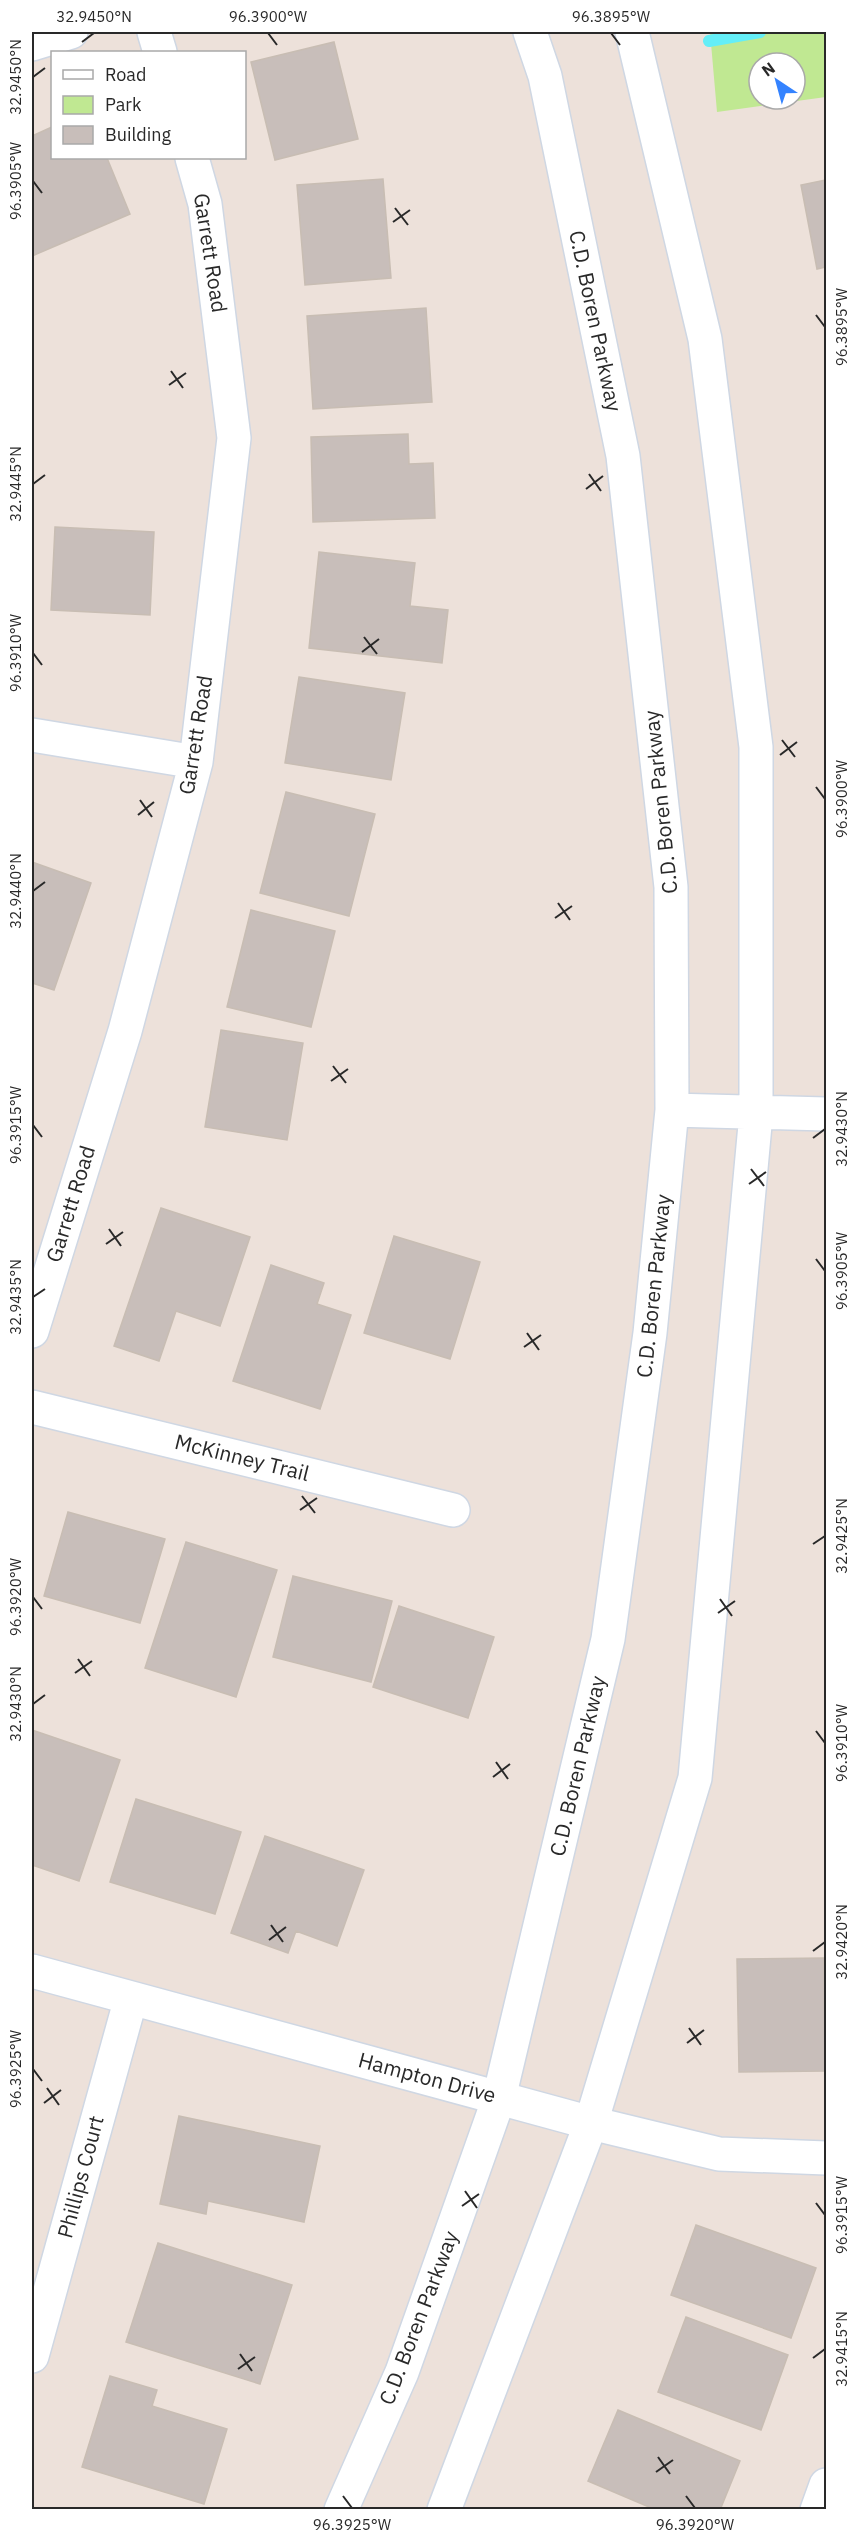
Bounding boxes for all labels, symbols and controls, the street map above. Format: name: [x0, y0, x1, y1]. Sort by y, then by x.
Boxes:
text: 32.9450°N: [56, 7, 132, 26]
text: 96.3900°W: [229, 7, 308, 26]
text: 96.3895°W: [572, 7, 651, 26]
text: 32.9450°N: [6, 39, 25, 115]
legend: [51, 51, 246, 159]
north arrow: [747, 51, 807, 111]
text: N: [758, 57, 779, 80]
text: Road: [105, 63, 146, 86]
text: Park: [105, 93, 142, 116]
text: Building: [105, 123, 172, 146]
text: 96.3905°W: [6, 141, 25, 220]
street label: Garrett Road: [188, 191, 234, 315]
street label: C.D. Boren Parkway: [563, 228, 629, 414]
text: 96.3895°W: [832, 287, 851, 366]
text: 32.9445°N: [6, 446, 25, 522]
text: 96.3910°W: [6, 613, 25, 692]
street label: Garrett Road: [172, 673, 218, 797]
street label: C.D. Boren Parkway: [636, 708, 684, 895]
text: 96.3900°W: [832, 759, 851, 838]
text: 32.9440°N: [6, 853, 25, 929]
text: 96.3915°W: [6, 1085, 25, 1164]
text: 32.9430°N: [832, 1091, 851, 1167]
street label: Garrett Road: [39, 1142, 101, 1265]
street label: C.D. Boren Parkway: [629, 1192, 677, 1379]
text: 96.3905°W: [832, 1231, 851, 1310]
text: 32.9435°N: [6, 1259, 25, 1335]
street label: McKinney Trail: [172, 1427, 313, 1487]
text: 32.9425°N: [832, 1498, 851, 1574]
text: 96.3920°W: [6, 1557, 25, 1636]
text: 32.9430°N: [6, 1666, 25, 1742]
street label: C.D. Boren Parkway: [543, 1672, 612, 1859]
text: 96.3910°W: [832, 1703, 851, 1782]
text: 32.9420°N: [832, 1904, 851, 1980]
text: 96.3925°W: [6, 2029, 25, 2108]
street label: Hampton Drive: [355, 2045, 499, 2109]
street label: Phillips Court: [50, 2112, 110, 2241]
text: 96.3915°W: [832, 2175, 851, 2254]
street label: C.D. Boren Parkway: [372, 2226, 464, 2409]
text: 32.9415°N: [832, 2311, 851, 2387]
text: 96.3925°W: [313, 2515, 392, 2534]
text: 96.3920°W: [656, 2515, 735, 2534]

